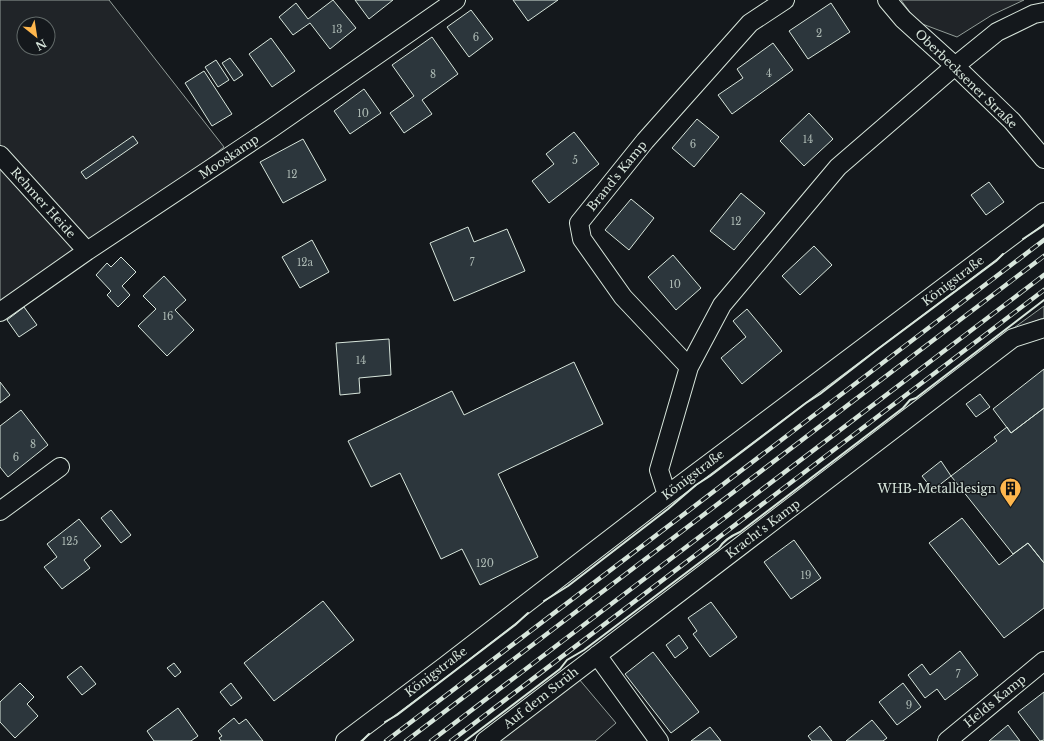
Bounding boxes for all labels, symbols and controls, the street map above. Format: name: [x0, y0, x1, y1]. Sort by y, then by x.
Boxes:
north arrow: [16, 16, 56, 56]
house number: 13: [332, 23, 342, 36]
street label: Oberbecksener Straße: [912, 26, 1021, 131]
house number: 2: [816, 27, 822, 40]
house number: 6: [473, 31, 479, 44]
text: N: [32, 36, 49, 54]
house number: 4: [766, 67, 772, 80]
house number: 8: [430, 68, 436, 81]
house number: 10: [357, 107, 369, 120]
street label: Mooskamp: [196, 131, 262, 182]
house number: 14: [803, 133, 813, 146]
street label: Brand's Kamp: [584, 137, 650, 214]
house number: 6: [690, 138, 696, 151]
house number: 5: [572, 154, 578, 167]
street label: Rehmer Heide: [8, 164, 79, 241]
house number: 12: [287, 168, 297, 181]
house number: 12: [731, 215, 741, 228]
street label: Königstraße: [919, 252, 987, 309]
house number: 12a: [297, 256, 314, 269]
house number: 7: [469, 256, 475, 269]
house number: 10: [669, 278, 681, 291]
house number: 16: [163, 310, 173, 323]
house number: 14: [356, 354, 366, 367]
house number: 8: [30, 438, 36, 451]
street label: Königstraße: [659, 446, 727, 503]
house number: 6: [13, 451, 19, 464]
building icon: WHB-Metalldesign: [998, 476, 1024, 509]
place label: WHB-Metalldesign: [877, 481, 996, 496]
street label: Kracht's Kamp: [723, 496, 803, 561]
house number: 125: [62, 535, 78, 548]
house number: 120: [476, 557, 494, 570]
house number: 19: [801, 569, 811, 582]
street label: Königstraße: [402, 643, 470, 700]
street label: Auf dem Strüh: [499, 664, 581, 732]
house number: 7: [955, 668, 961, 681]
street label: Helds Kamp: [961, 671, 1029, 730]
house number: 9: [906, 699, 912, 712]

